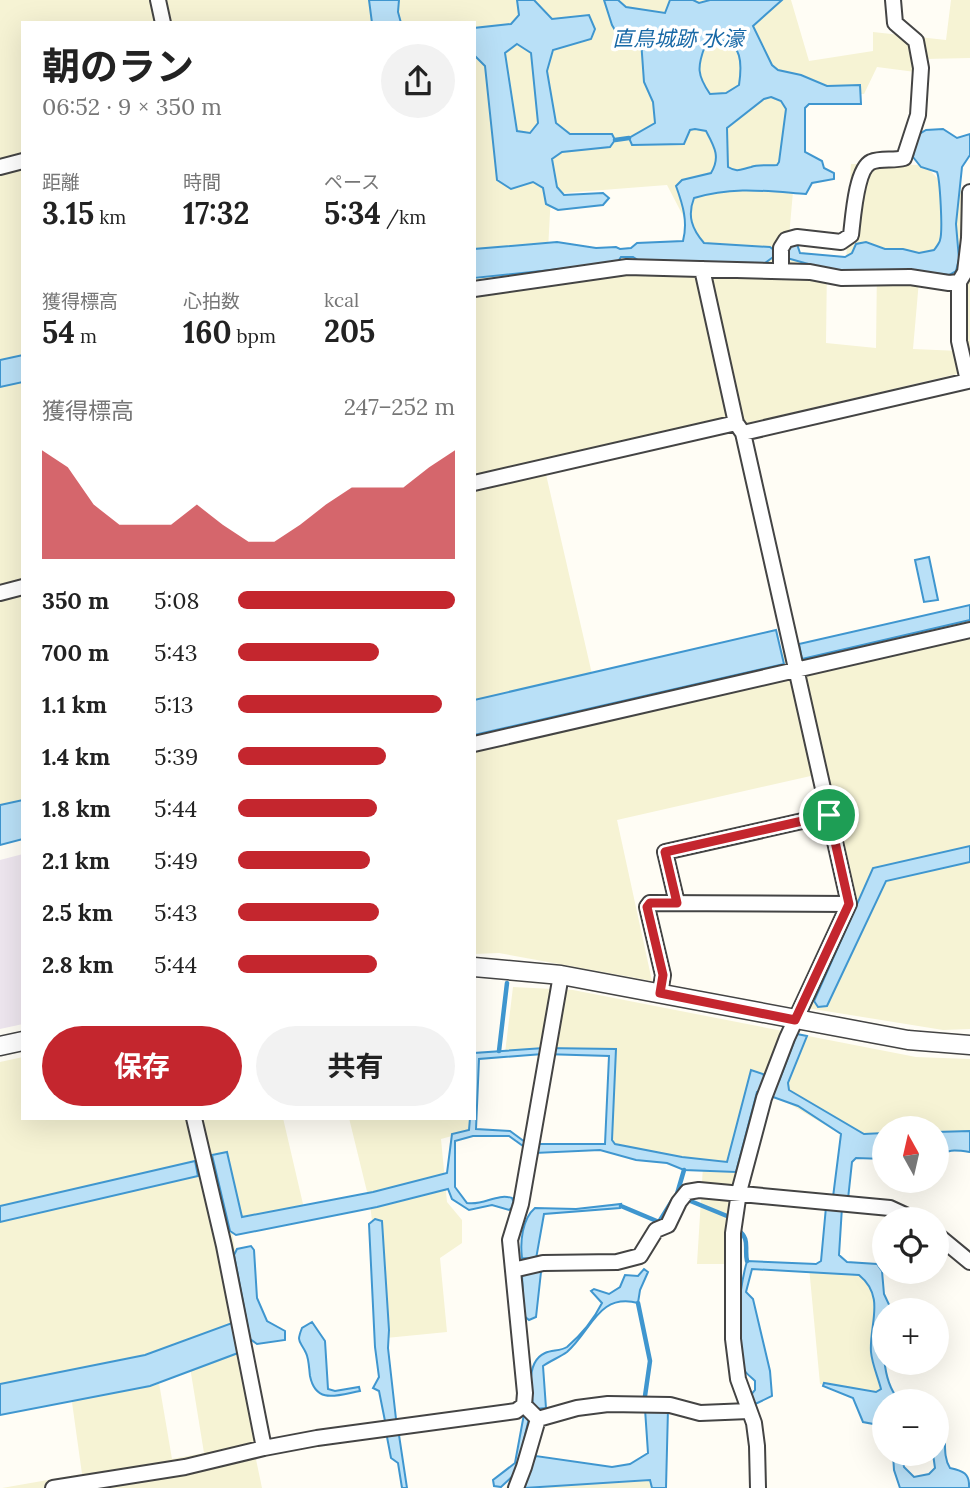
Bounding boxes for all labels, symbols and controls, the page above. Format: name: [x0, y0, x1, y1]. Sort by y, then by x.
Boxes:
water label: 直鳥城跡 水濠: [612, 25, 747, 52]
text: 朝のラン: [42, 42, 194, 90]
button: share: [381, 44, 455, 118]
text: 06:52 · 9 × 350 m: [42, 92, 222, 121]
text: 距離: [42, 170, 80, 194]
text: 時間: [183, 170, 221, 194]
text: ペース: [324, 170, 380, 194]
text: 3.15: [42, 194, 94, 232]
text: 17:32: [183, 194, 250, 232]
text: 5:34: [324, 194, 381, 232]
text: km: [94, 205, 126, 229]
text: /km: [381, 205, 426, 229]
text: kcal: [324, 288, 359, 312]
text: 獲得標高: [42, 289, 118, 313]
text: 心拍数: [183, 289, 240, 313]
text: 205: [324, 312, 375, 350]
text: 54: [42, 313, 75, 351]
text: 160: [183, 313, 232, 351]
text: m: [75, 324, 97, 348]
text: bpm: [232, 324, 276, 348]
text: 247–252 m: [344, 392, 455, 421]
text: 獲得標高: [42, 396, 134, 425]
text: 350 m: [42, 586, 109, 615]
text: 5:08: [154, 586, 200, 615]
text: 700 m: [42, 638, 109, 667]
text: 5:43: [154, 638, 198, 667]
text: 1.1 km: [42, 690, 107, 719]
text: 5:13: [154, 690, 193, 719]
text: 1.4 km: [42, 742, 110, 771]
text: 5:39: [154, 742, 198, 771]
pin: [799, 785, 859, 845]
text: 1.8 km: [42, 794, 111, 823]
text: 5:44: [154, 794, 197, 823]
icon: arrive: [810, 796, 848, 834]
text: 2.1 km: [42, 846, 110, 875]
text: 5:49: [154, 846, 198, 875]
text: 2.5 km: [42, 898, 113, 927]
text: 5:43: [154, 898, 198, 927]
text: 2.8 km: [42, 950, 114, 979]
text: 5:44: [154, 950, 197, 979]
button: 保存: [42, 1026, 242, 1106]
button: 共有: [256, 1026, 455, 1106]
north arrow: [872, 1116, 948, 1194]
map controls: [872, 1116, 949, 1466]
button: locate: [872, 1207, 949, 1284]
button: +: [872, 1298, 949, 1375]
button: −: [872, 1389, 949, 1466]

